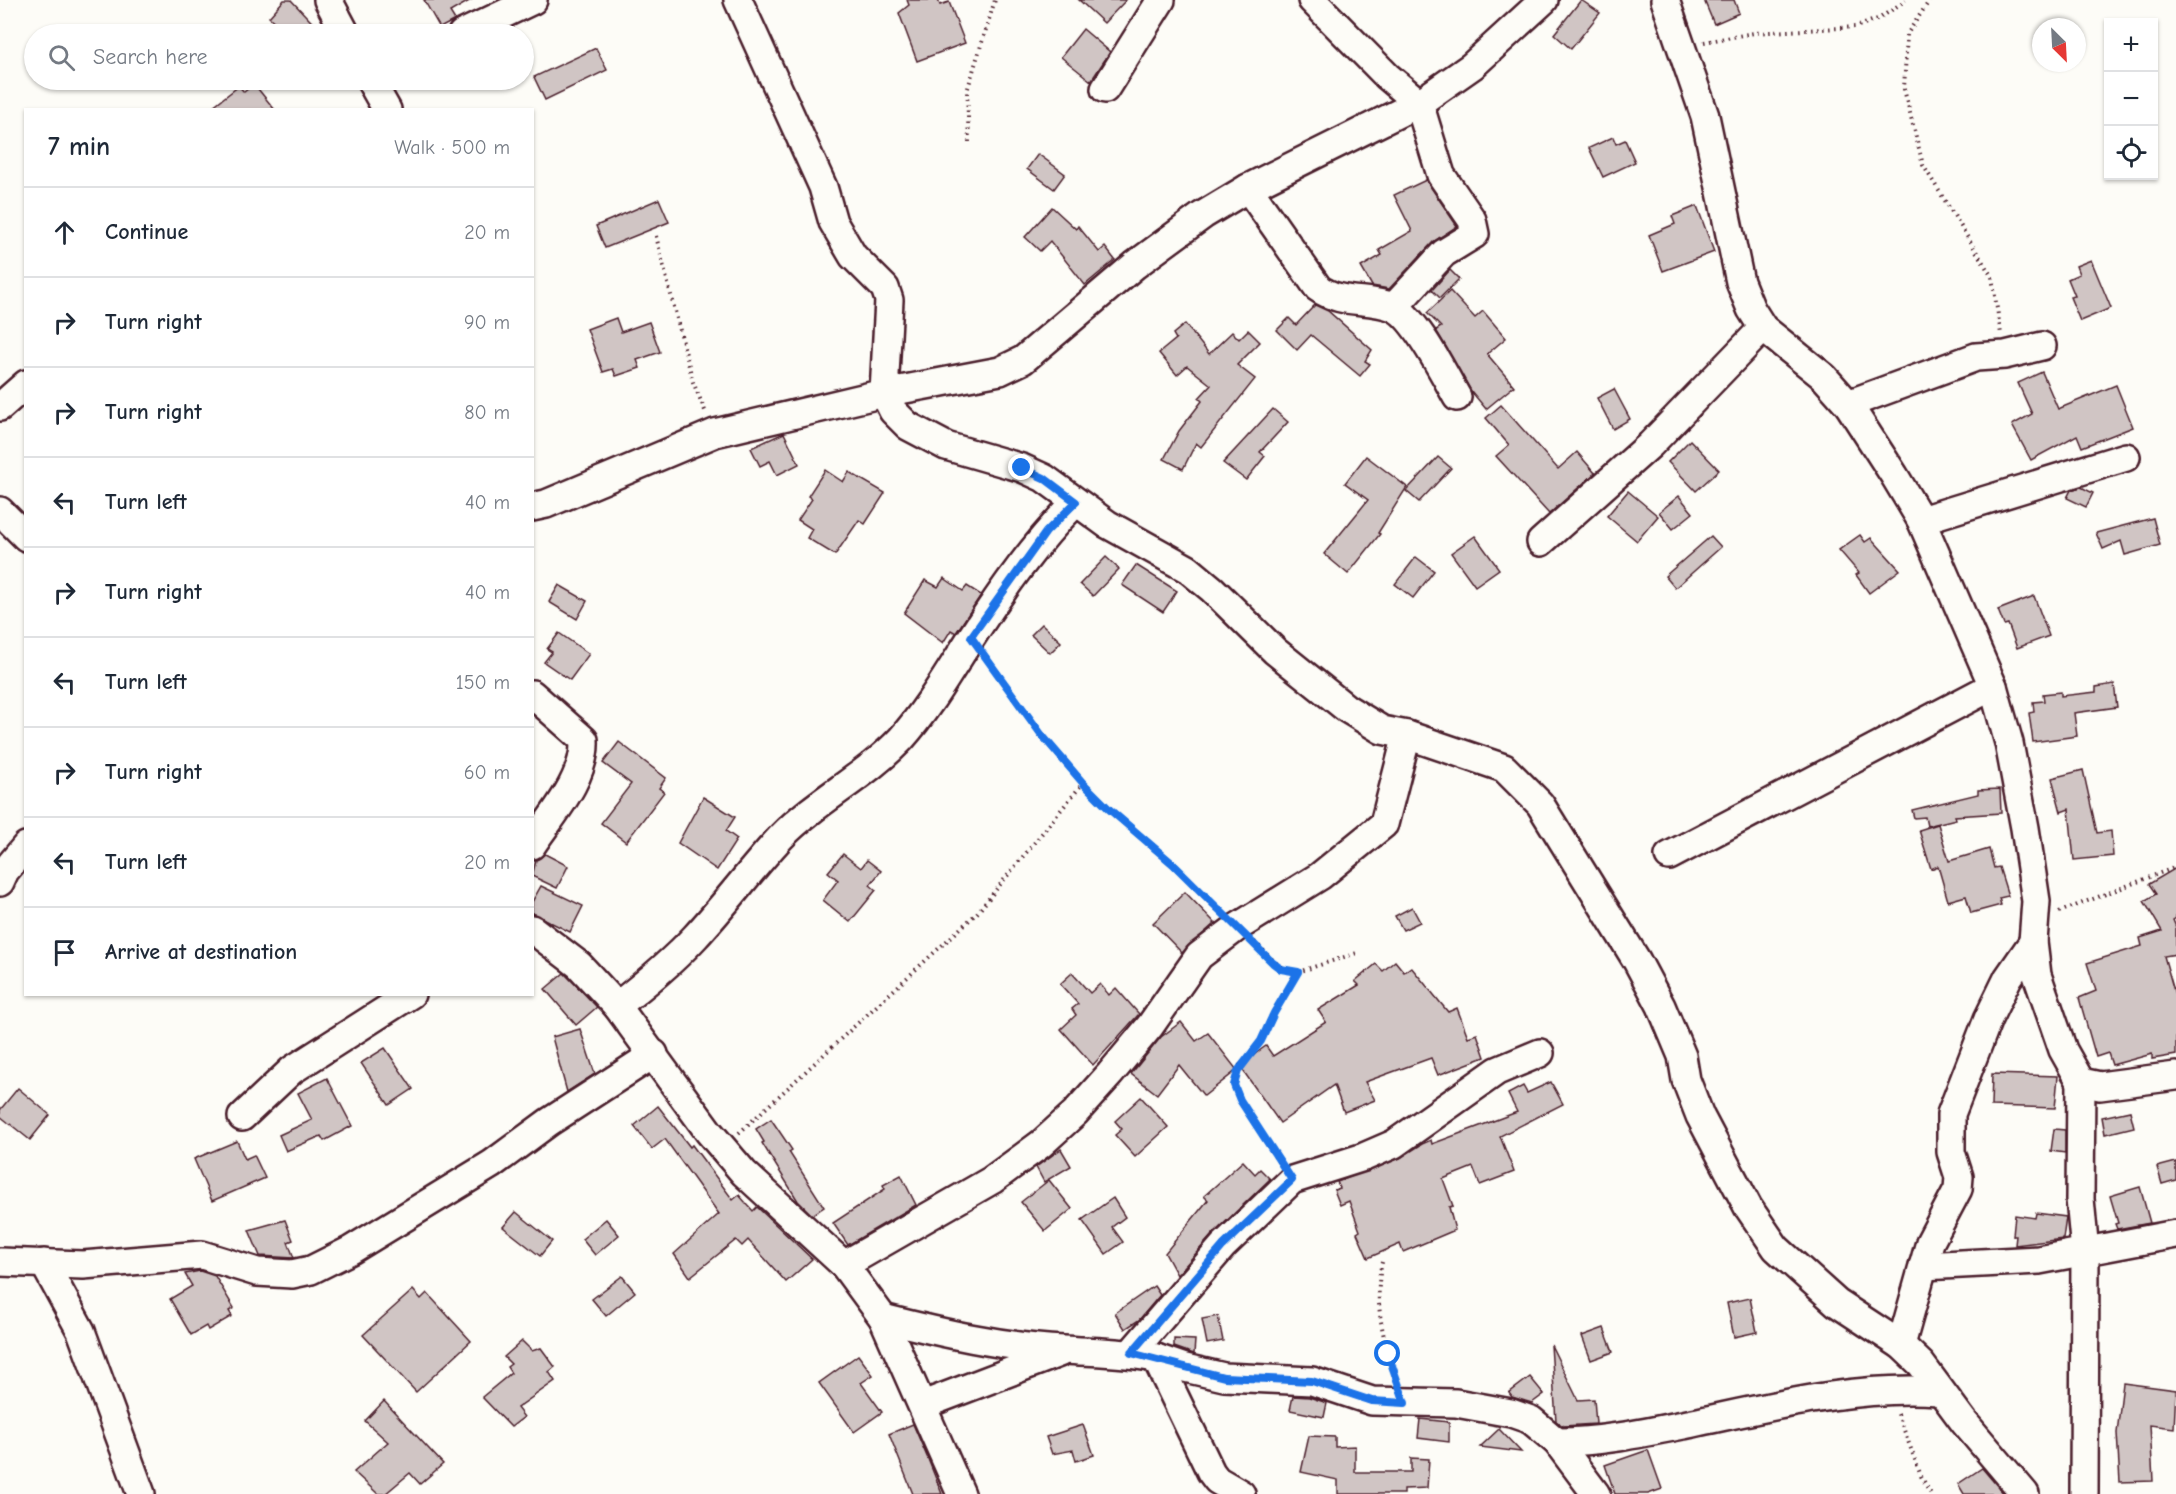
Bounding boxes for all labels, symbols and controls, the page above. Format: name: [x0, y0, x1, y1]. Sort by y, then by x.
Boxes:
north arrow: [2032, 18, 2086, 72]
map controls: [2104, 18, 2158, 180]
button: +: [2104, 18, 2158, 72]
search box: [24, 24, 534, 90]
icon: search: [45, 41, 78, 74]
text: Search here: [93, 44, 208, 70]
button: −: [2104, 72, 2158, 126]
button: locate: [2104, 126, 2158, 180]
text: 7 min: [48, 132, 110, 162]
text: Walk · 500 m: [394, 136, 510, 159]
icon: ahead: [48, 216, 81, 249]
text: Continue: [105, 219, 188, 245]
text: 20 m: [464, 221, 510, 244]
icon: right: [48, 306, 81, 339]
text: Turn right: [105, 309, 202, 335]
text: 90 m: [464, 311, 510, 334]
icon: right: [48, 396, 81, 429]
text: Turn right: [105, 399, 202, 425]
text: 80 m: [464, 401, 510, 424]
route end: [1008, 454, 1034, 480]
icon: left: [48, 486, 81, 519]
text: Turn left: [105, 489, 187, 515]
text: 40 m: [465, 491, 510, 514]
icon: right: [48, 576, 81, 609]
text: Turn right: [105, 579, 202, 605]
text: 40 m: [465, 581, 510, 604]
icon: left: [48, 666, 81, 699]
text: Turn left: [105, 669, 187, 695]
text: 150 m: [456, 671, 510, 694]
icon: right: [48, 756, 81, 789]
text: Turn right: [105, 759, 202, 785]
text: 60 m: [464, 761, 510, 784]
icon: left: [48, 846, 81, 879]
text: Turn left: [105, 849, 187, 875]
text: 20 m: [464, 851, 510, 874]
icon: arrive: [48, 936, 81, 969]
text: Arrive at destination: [105, 939, 297, 965]
route start: [1374, 1340, 1400, 1366]

